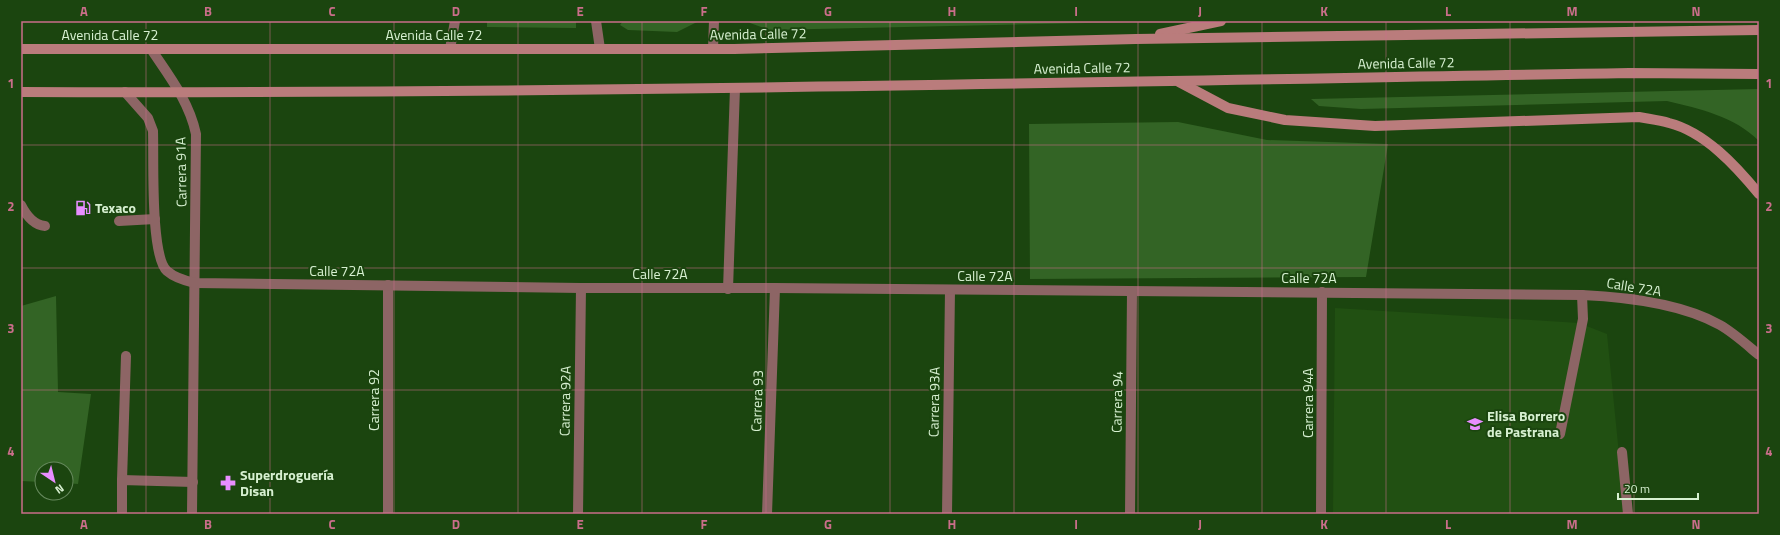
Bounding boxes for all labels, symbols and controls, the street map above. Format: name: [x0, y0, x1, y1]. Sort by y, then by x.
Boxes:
text: A: [80, 1, 88, 21]
text: B: [204, 1, 212, 21]
text: C: [328, 1, 336, 21]
text: D: [452, 1, 460, 21]
text: E: [576, 1, 584, 21]
text: F: [701, 1, 708, 21]
text: G: [824, 1, 832, 21]
text: H: [948, 1, 956, 21]
text: I: [1074, 1, 1078, 21]
text: J: [1198, 1, 1202, 21]
text: K: [1320, 1, 1328, 21]
text: L: [1445, 1, 1451, 21]
text: M: [1566, 1, 1578, 21]
text: N: [1691, 1, 1701, 21]
street label: Avenida Calle 72: [709, 22, 807, 45]
street label: Avenida Calle 72: [62, 24, 158, 45]
street label: Avenida Calle 72: [386, 24, 482, 45]
street label: Avenida Calle 72: [1357, 51, 1455, 74]
street label: Avenida Calle 72: [1033, 56, 1131, 79]
text: 1: [7, 73, 15, 93]
text: 1: [1765, 73, 1773, 93]
street label: Carrera 91A: [169, 136, 192, 207]
text: 2: [7, 196, 15, 216]
text: 2: [1765, 196, 1773, 216]
place label: Texaco: [95, 197, 136, 218]
fuel station icon: Texaco: [74, 199, 92, 217]
street label: Calle 72A: [309, 260, 365, 281]
street label: Calle 72A: [632, 263, 688, 284]
street label: Calle 72A: [957, 265, 1013, 286]
street label: Calle 72A: [1281, 267, 1337, 288]
street label: Calle 72A: [1605, 272, 1664, 301]
text: 3: [7, 318, 15, 338]
text: 3: [1765, 318, 1773, 338]
street label: Carrera 92A: [553, 365, 576, 436]
street label: Carrera 93A: [922, 366, 945, 437]
street label: Carrera 94A: [1297, 367, 1318, 438]
street label: Carrera 92: [363, 369, 384, 431]
street label: Carrera 93: [745, 370, 768, 432]
street label: Carrera 94: [1105, 371, 1128, 433]
place label: Elisa Borrero de Pastrana: [1487, 405, 1565, 442]
school or university icon: Elisa Borrero de Pastrana: [1466, 415, 1484, 433]
text: 4: [7, 441, 15, 461]
text: 4: [1765, 441, 1773, 461]
north arrow: [34, 461, 74, 501]
place label: Superdroguería Disan: [240, 464, 334, 501]
pharmacy icon: Superdroguería Disan: [219, 474, 237, 492]
scale bar: [1618, 475, 1698, 501]
text: 20 m: [1624, 479, 1650, 498]
text: N: [52, 480, 67, 498]
text: A: [80, 514, 88, 534]
text: B: [204, 514, 212, 534]
text: C: [328, 514, 336, 534]
text: D: [452, 514, 460, 534]
text: E: [576, 514, 584, 534]
text: F: [701, 514, 708, 534]
text: G: [824, 514, 832, 534]
text: H: [948, 514, 956, 534]
text: I: [1074, 514, 1078, 534]
text: J: [1198, 514, 1202, 534]
text: K: [1320, 514, 1328, 534]
text: L: [1445, 514, 1451, 534]
text: M: [1566, 514, 1578, 534]
text: N: [1691, 514, 1701, 534]

